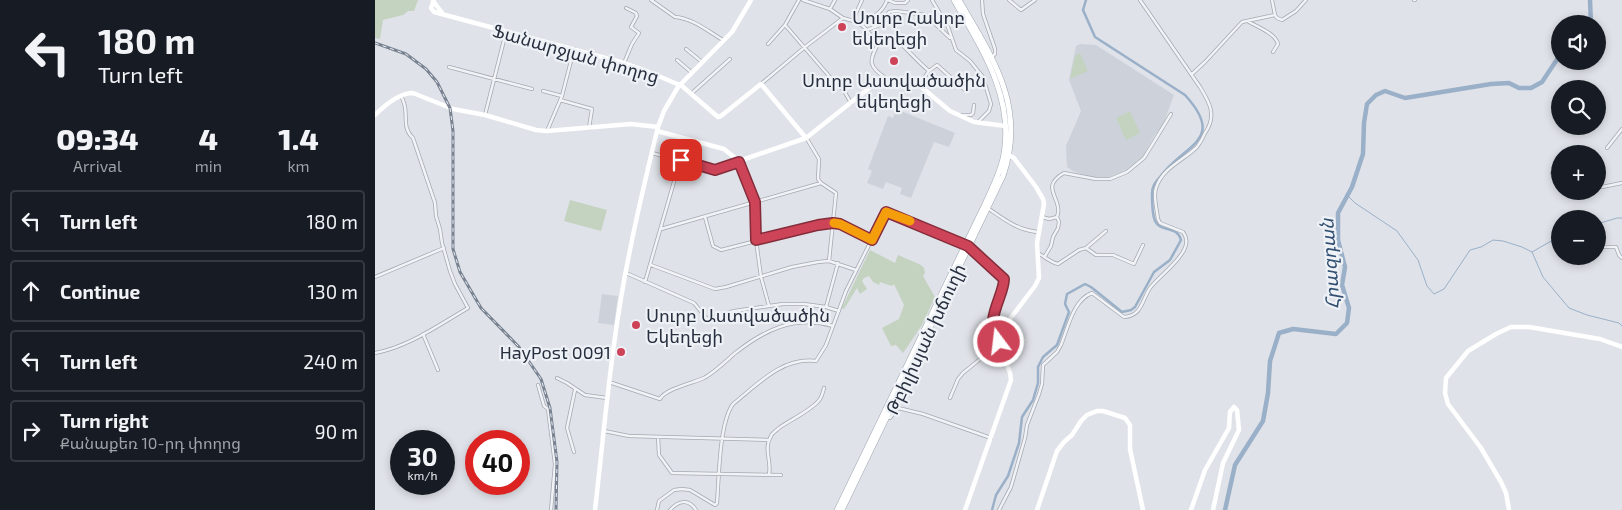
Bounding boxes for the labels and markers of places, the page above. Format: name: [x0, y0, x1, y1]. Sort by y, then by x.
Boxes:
place label: Սուրբ Հակոբ եկեղեցի: [852, 6, 965, 49]
marker: Սուրբ Հակոբ եկեղեցի: [836, 21, 848, 33]
marker: Սուրբ Աստվածածին եկեղեցի: [888, 55, 900, 67]
place label: Սուրբ Աստվածածին եկեղեցի: [802, 69, 986, 112]
pin: [660, 139, 702, 181]
place label: Սուրբ Աստվածածին Եկեղեցի: [646, 304, 830, 347]
marker: Սուրբ Աստվածածին Եկեղեցի: [630, 319, 642, 331]
place label: HayPost 0091: [500, 341, 611, 363]
marker: HayPost 0091: [615, 346, 627, 358]

